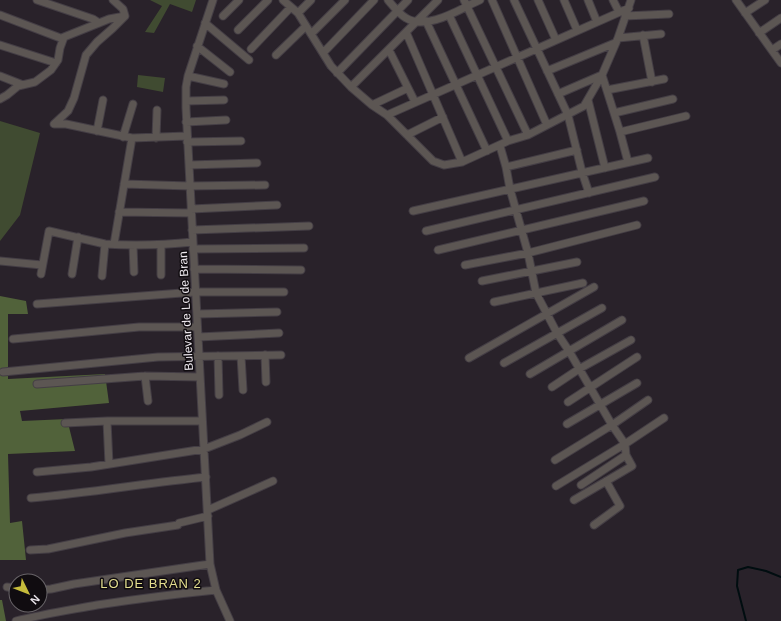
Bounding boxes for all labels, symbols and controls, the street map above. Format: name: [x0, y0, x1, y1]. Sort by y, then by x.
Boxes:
street label: Bulevar de Lo de Bran: [176, 251, 196, 371]
north arrow: [8, 573, 48, 613]
district label: LO DE BRAN 2: [100, 576, 202, 591]
text: N: [28, 593, 42, 607]

